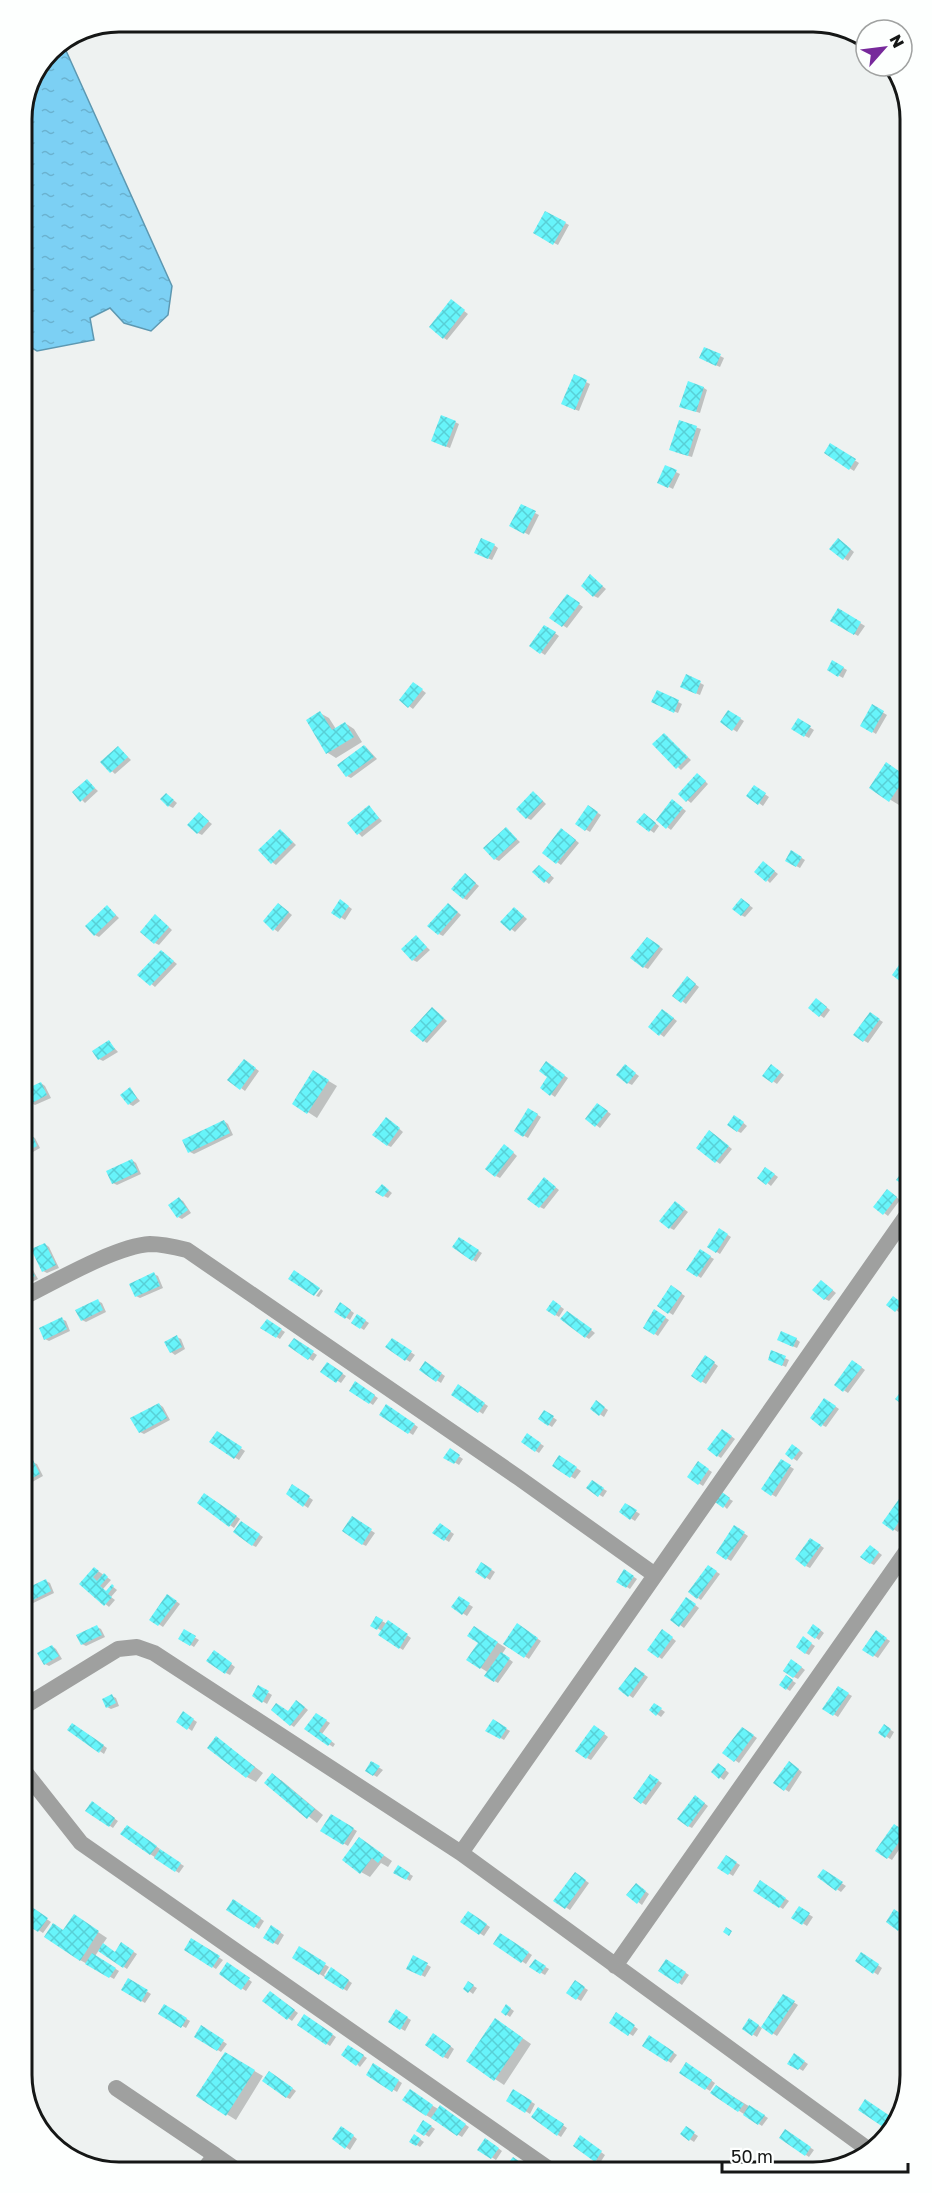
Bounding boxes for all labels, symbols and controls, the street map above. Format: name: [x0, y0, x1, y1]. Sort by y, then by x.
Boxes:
north arrow: [854, 18, 914, 78]
text: N: [886, 31, 909, 51]
scale bar: [722, 2136, 908, 2174]
text: 50 m: [731, 2145, 773, 2167]

